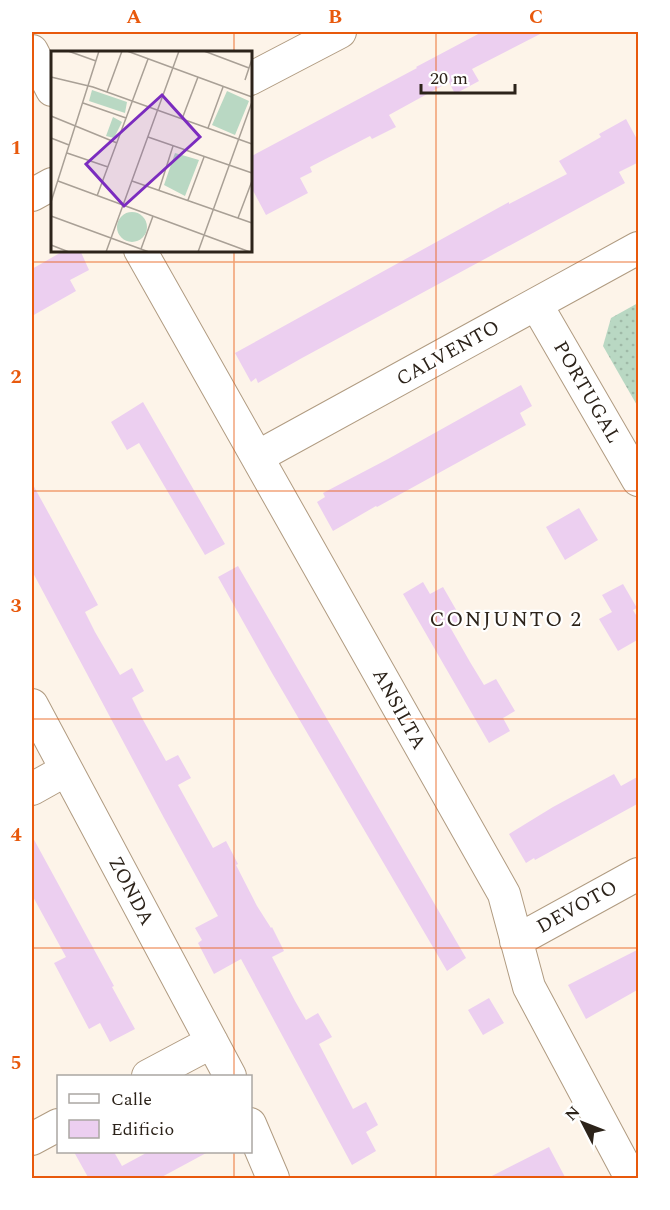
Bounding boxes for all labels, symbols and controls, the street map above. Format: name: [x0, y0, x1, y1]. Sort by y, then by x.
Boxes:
text: A: [126, 2, 142, 32]
text: B: [328, 2, 342, 32]
text: C: [529, 2, 543, 32]
inset map: [51, 51, 252, 252]
scale bar: [421, 57, 516, 95]
text: 20 m: [430, 65, 468, 92]
text: 1: [10, 133, 22, 163]
street label: CALVENTO: [391, 312, 505, 394]
street label: PORTUGAL: [546, 335, 628, 449]
text: 2: [10, 362, 22, 392]
text: 3: [10, 591, 22, 621]
district label: CONJUNTO 2: [430, 604, 582, 636]
street label: ANSILTA: [364, 663, 434, 755]
text: 4: [10, 820, 22, 850]
street label: ZONDA: [100, 851, 162, 931]
street label: DEVOTO: [531, 872, 623, 942]
text: 5: [10, 1048, 22, 1078]
legend: [57, 1075, 252, 1153]
text: Calle: [111, 1086, 152, 1113]
north arrow: [553, 1093, 613, 1153]
text: N: [559, 1101, 586, 1127]
text: Edificio: [111, 1116, 174, 1143]

